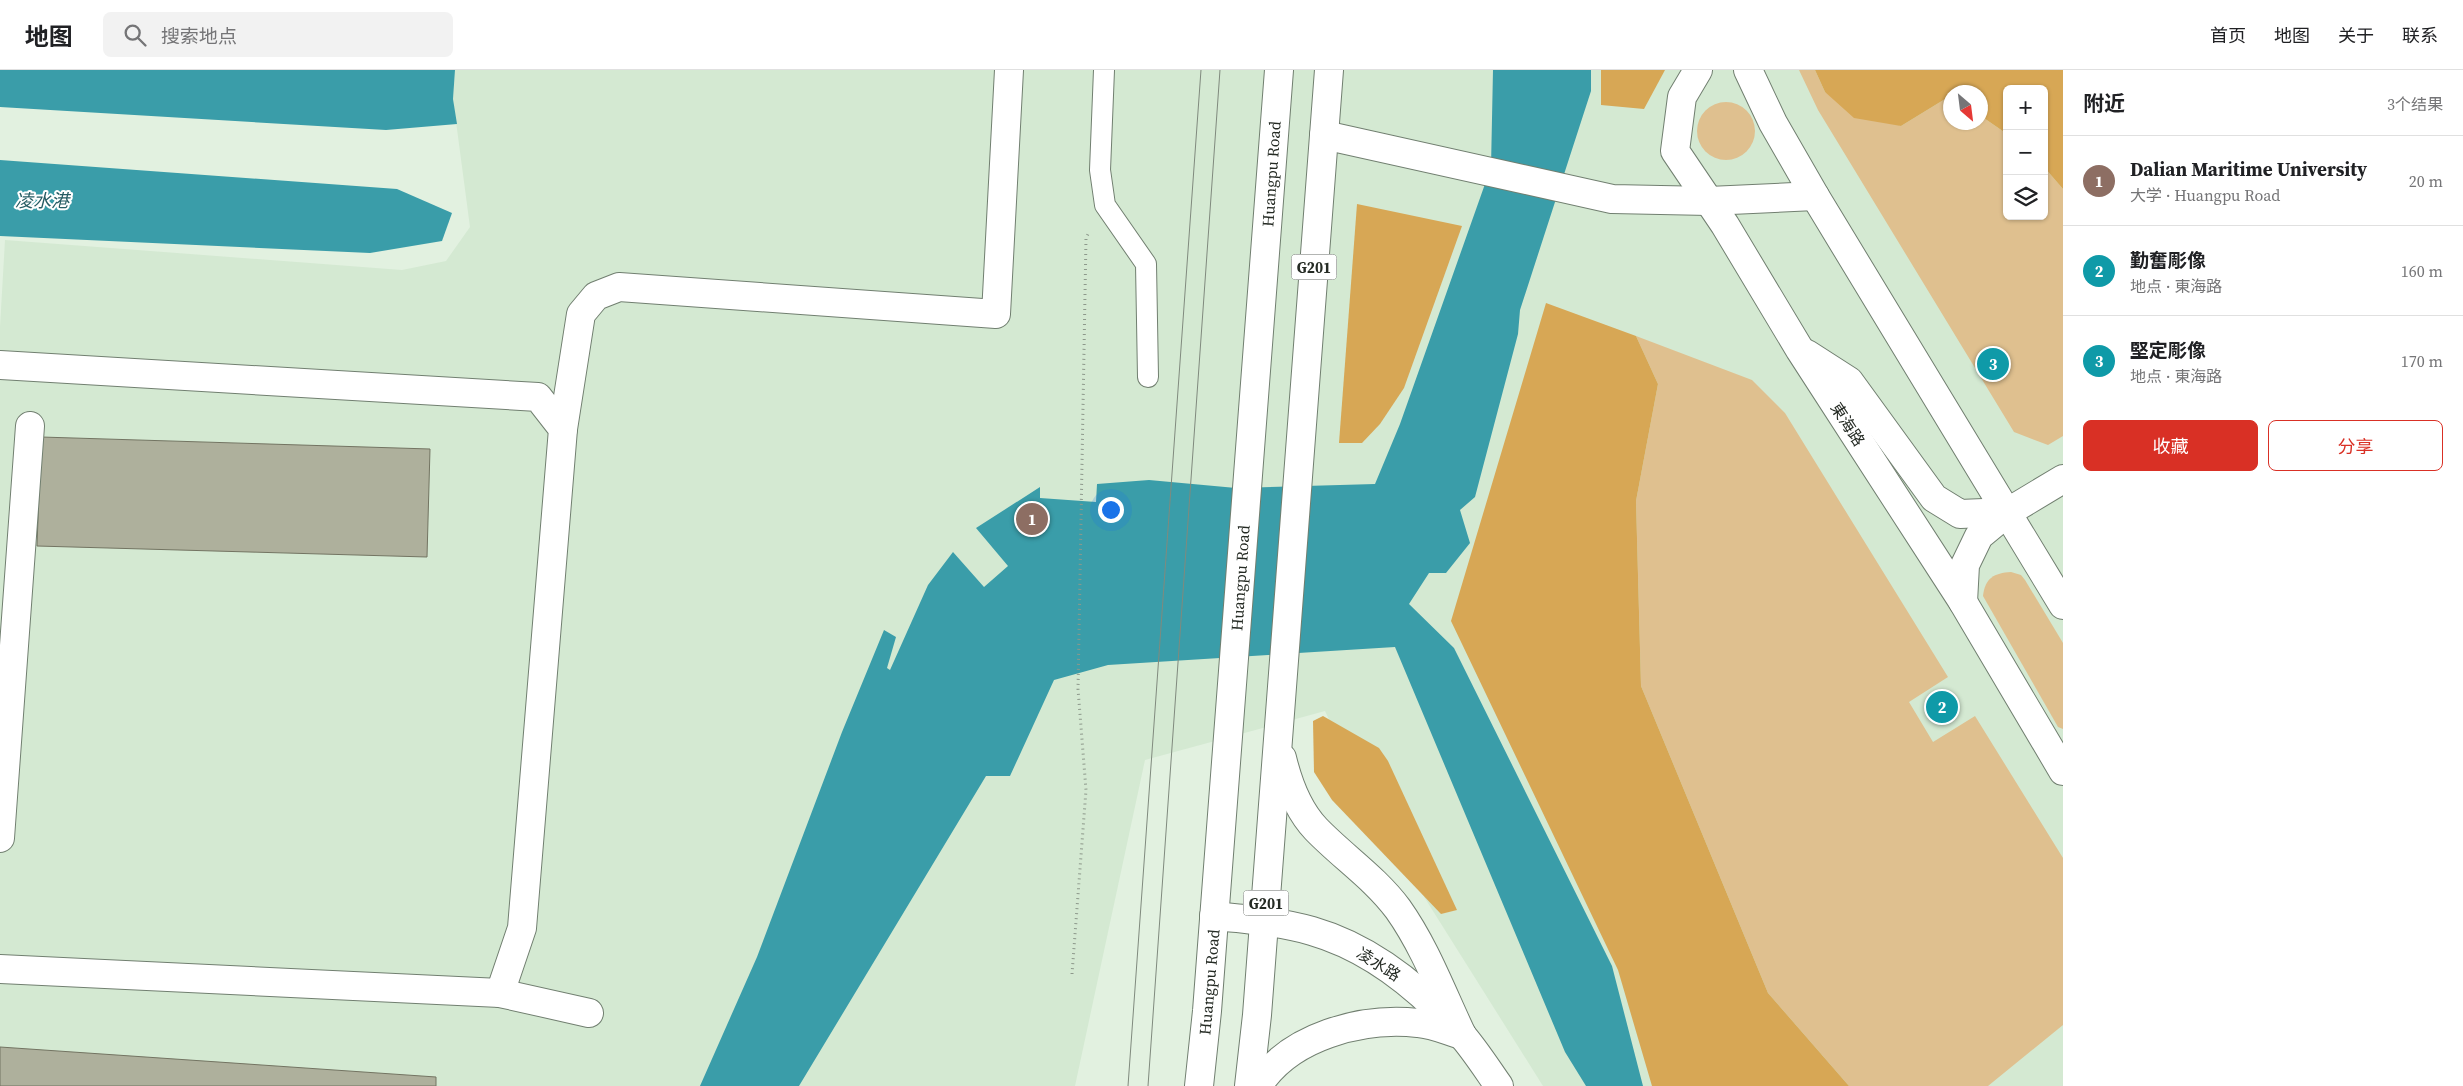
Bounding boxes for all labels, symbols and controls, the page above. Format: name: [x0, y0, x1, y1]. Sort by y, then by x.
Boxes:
search box: [103, 12, 453, 57]
text: 地图: [25, 20, 73, 53]
icon: search: [121, 21, 149, 49]
text: 搜索地点: [161, 23, 237, 49]
text: 首页: [2210, 23, 2246, 48]
text: 地图: [2274, 23, 2310, 48]
text: 关于: [2338, 23, 2374, 48]
text: 联系: [2402, 23, 2438, 48]
north arrow: [1943, 85, 1988, 130]
map controls: [2003, 85, 2048, 220]
button: +: [2003, 85, 2048, 130]
text: 附近: [2083, 89, 2125, 118]
text: 3个结果: [2387, 93, 2443, 115]
street label: Huangpu Road: [1256, 120, 1286, 228]
button: −: [2003, 130, 2048, 175]
text: Dalian Maritime University: [2130, 156, 2367, 182]
text: 1: [2095, 170, 2103, 192]
text: 20 m: [2409, 170, 2443, 192]
button: layers: [2003, 175, 2048, 220]
text: 大学 · Huangpu Road: [2130, 184, 2280, 206]
water label: 凌水港: [15, 188, 72, 213]
text: 勤奮彫像: [2130, 247, 2206, 273]
road number: G201: [1292, 254, 1336, 280]
text: 2: [2095, 260, 2103, 282]
text: 160 m: [2401, 260, 2443, 282]
text: 地点 · 東海路: [2130, 275, 2222, 297]
text: 堅定彫像: [2130, 337, 2206, 363]
pin: 3: [1977, 345, 2009, 383]
text: 3: [2095, 350, 2103, 372]
text: 170 m: [2401, 350, 2443, 372]
text: 地点 · 東海路: [2130, 365, 2222, 387]
street label: 東海路: [1826, 398, 1870, 450]
button: 收藏: [2083, 420, 2258, 471]
button: 分享: [2268, 420, 2443, 471]
your location: [1098, 497, 1124, 523]
pin: 1: [1016, 500, 1048, 538]
street label: Huangpu Road: [1225, 524, 1255, 632]
pin: 2: [1926, 688, 1958, 726]
road number: G201: [1244, 890, 1288, 916]
street label: Huangpu Road: [1193, 928, 1225, 1036]
street label: 凌水路: [1353, 942, 1405, 986]

